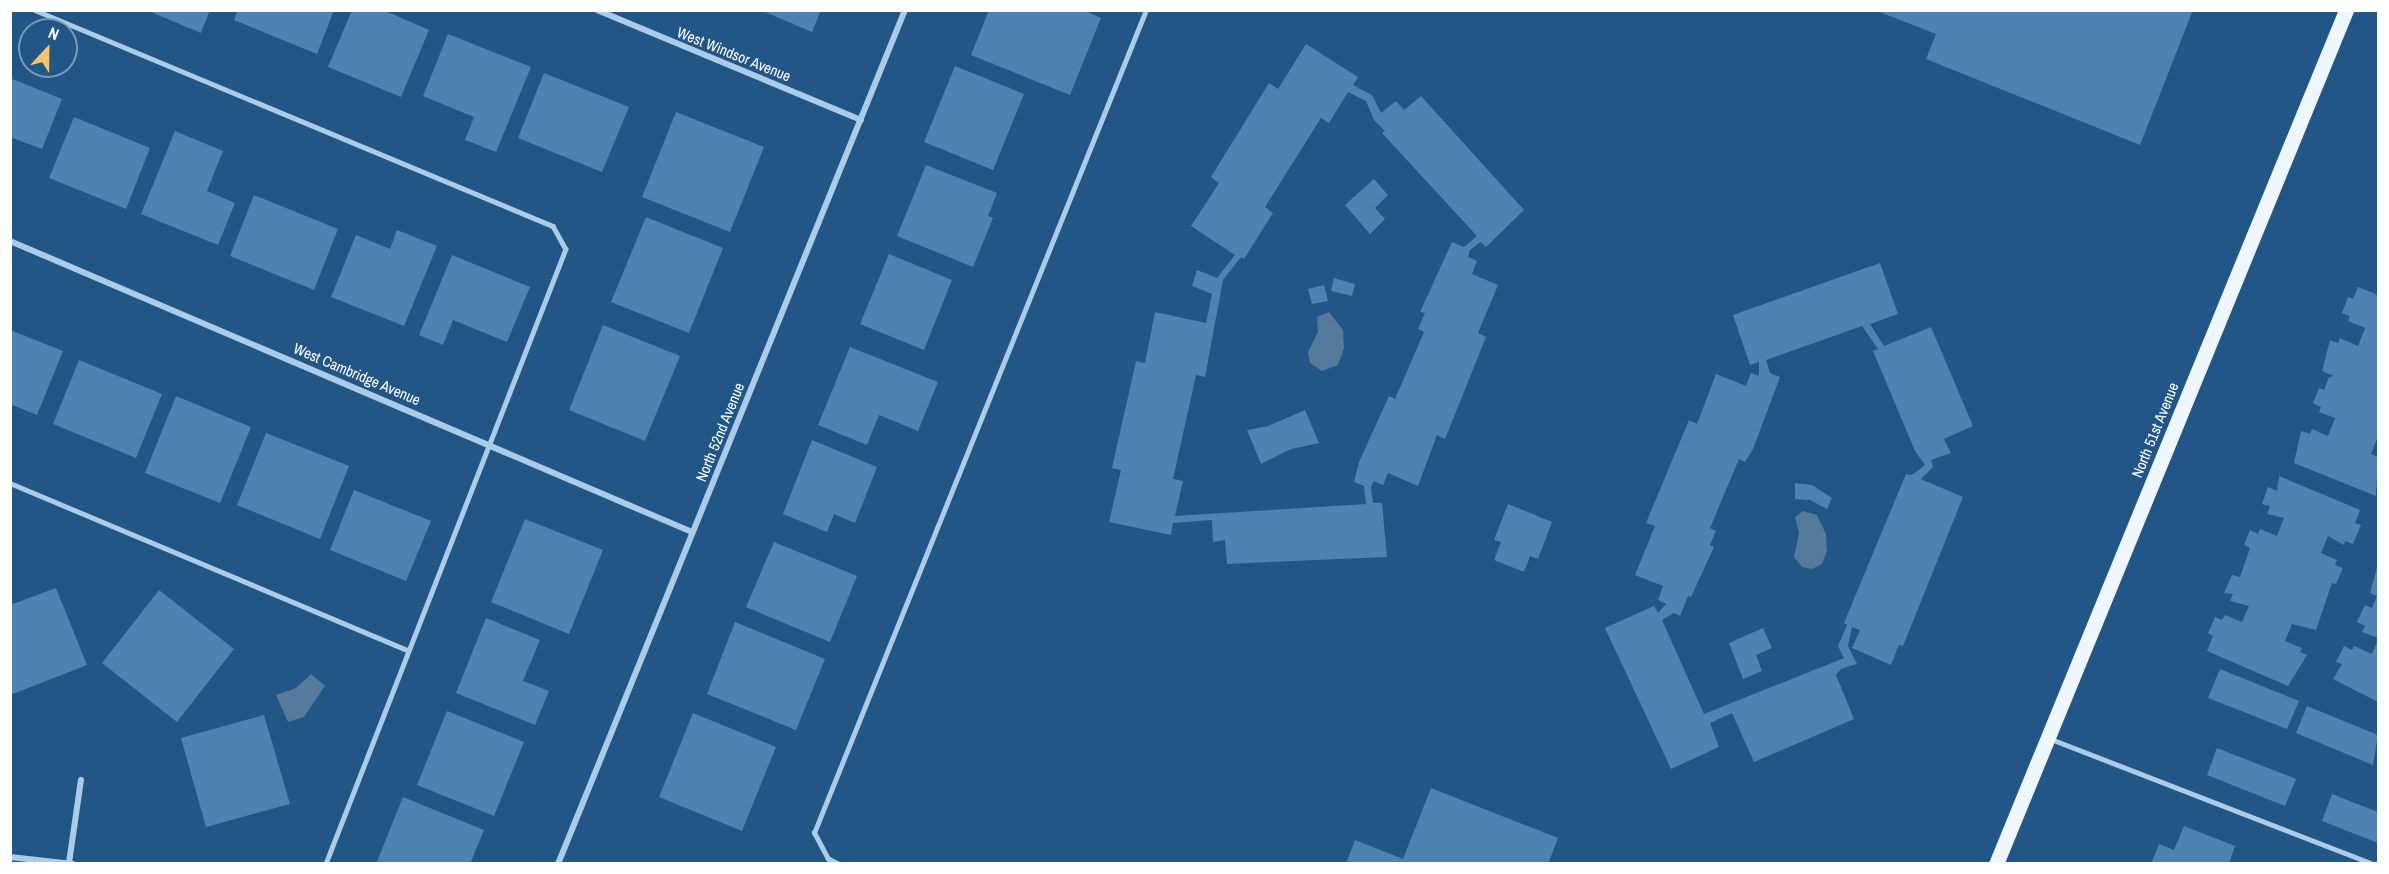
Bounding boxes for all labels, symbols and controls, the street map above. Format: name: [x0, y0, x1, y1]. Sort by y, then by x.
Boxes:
north arrow: [18, 18, 78, 78]
text: N: [45, 21, 63, 45]
street label: West Windsor Avenue: [674, 23, 794, 85]
street label: West Cambridge Avenue: [290, 339, 424, 409]
street label: North 51st Avenue: [2128, 379, 2182, 481]
street label: North 52nd Avenue: [692, 380, 748, 484]

